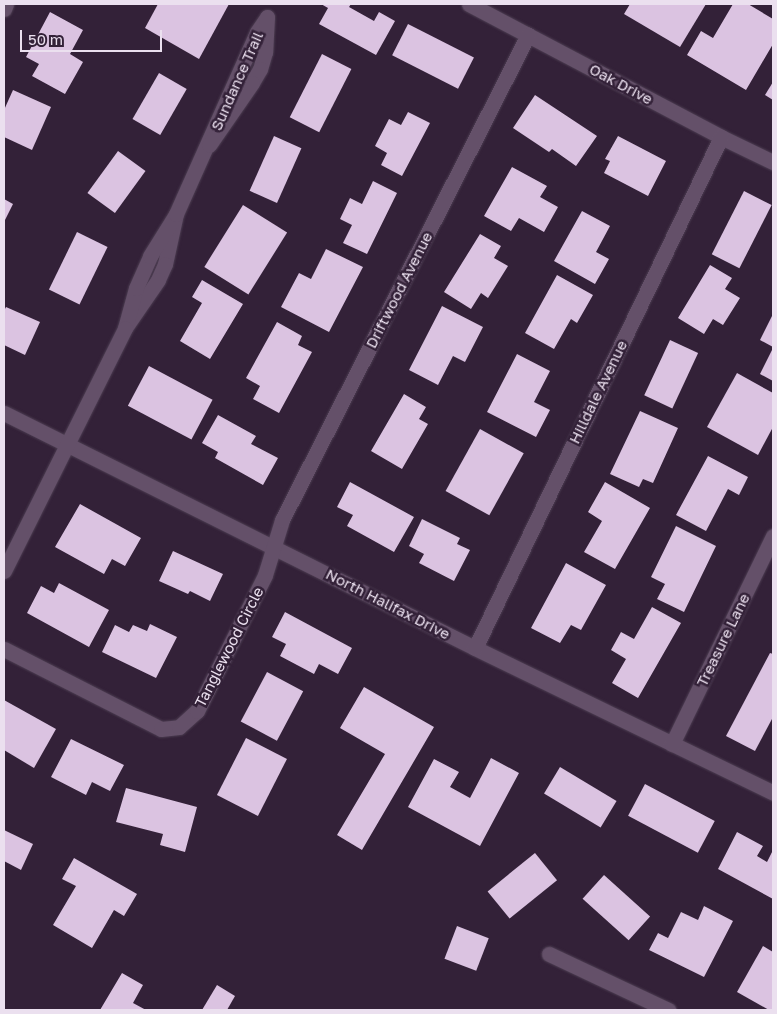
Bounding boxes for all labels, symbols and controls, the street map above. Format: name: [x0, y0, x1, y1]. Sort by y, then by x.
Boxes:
scale bar: [22, 20, 165, 52]
street label: Sundance Trail: [207, 29, 267, 133]
text: 50 m: [28, 30, 63, 48]
street label: Oak Drive: [586, 60, 656, 108]
street label: Driftwood Avenue: [362, 229, 436, 351]
street label: Hilldale Avenue: [565, 337, 631, 447]
street label: North Halifax Drive: [323, 565, 453, 643]
street label: Tanglewood Circle: [191, 584, 267, 710]
street label: Treasure Lane: [693, 591, 753, 689]

